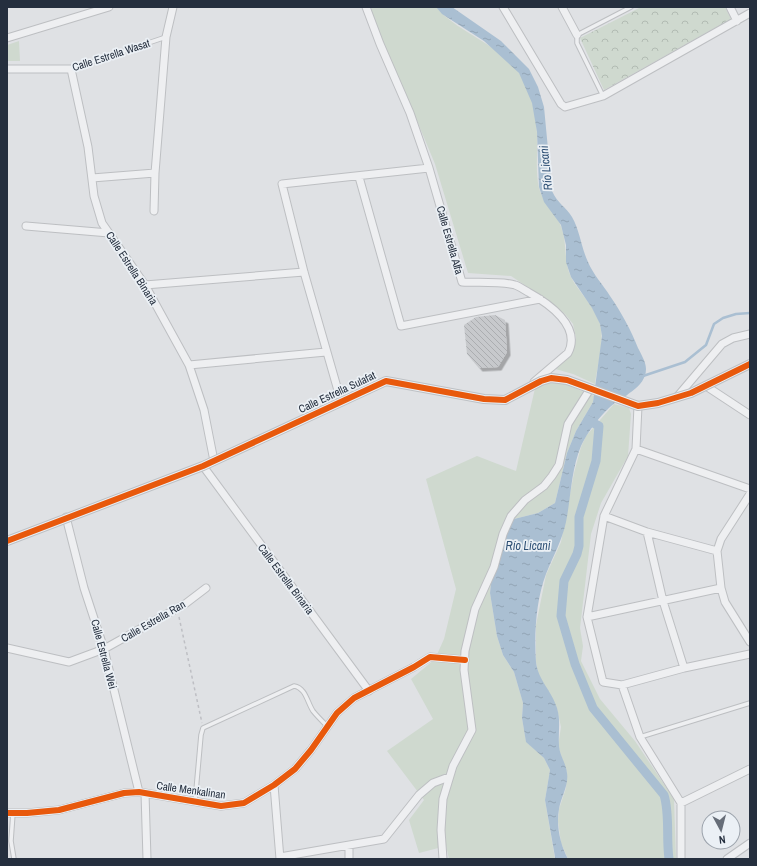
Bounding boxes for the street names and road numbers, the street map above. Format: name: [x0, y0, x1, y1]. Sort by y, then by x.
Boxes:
street label: Calle Estrella Wasat: [70, 36, 152, 74]
street label: Calle Estrella Alfa: [434, 204, 466, 276]
street label: Calle Estrella Binaria: [103, 229, 161, 307]
street label: Calle Estrella Sulafat: [296, 368, 378, 416]
street label: Calle Estrella Binaria: [255, 541, 317, 617]
street label: Calle Estrella Ran: [118, 597, 188, 645]
street label: Calle Estrella Wei: [88, 618, 120, 690]
street label: Calle Menkalinan: [156, 778, 226, 802]

